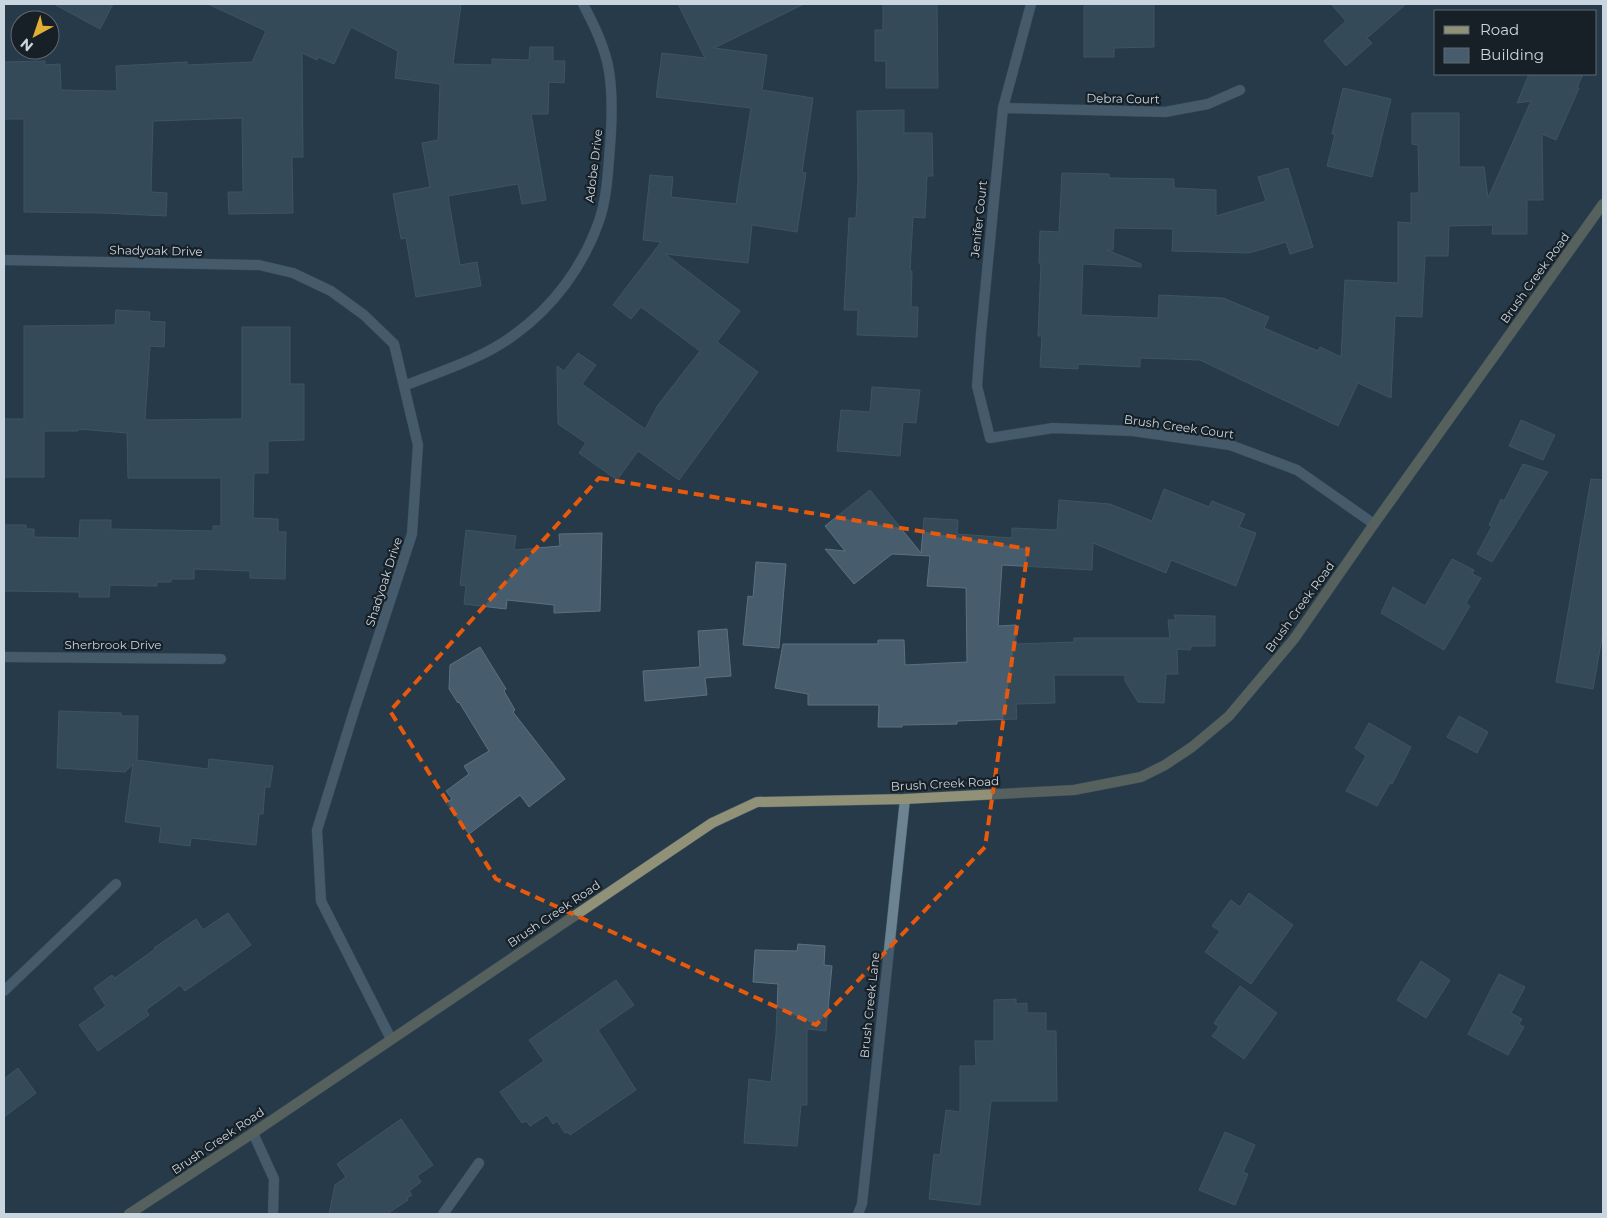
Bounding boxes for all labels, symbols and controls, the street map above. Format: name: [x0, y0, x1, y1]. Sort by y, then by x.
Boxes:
north arrow: [10, 10, 60, 60]
legend: [1434, 10, 1597, 75]
text: Road: [1480, 20, 1519, 39]
text: N: [17, 34, 37, 55]
text: Building: [1480, 45, 1544, 64]
street label: Debra Court: [1086, 90, 1160, 107]
street label: Adobe Drive: [582, 128, 605, 204]
street label: Jenifer Court: [967, 180, 990, 259]
street label: Brush Creek Road: [1497, 229, 1573, 326]
street label: Shadyoak Drive: [109, 242, 203, 259]
street label: Brush Creek Court: [1123, 411, 1235, 442]
street label: Shadyoak Drive: [362, 535, 405, 629]
street label: Brush Creek Road: [1262, 558, 1338, 655]
street label: Sherbrook Drive: [64, 637, 162, 652]
street label: Brush Creek Road: [890, 773, 999, 794]
street label: Brush Creek Road: [505, 877, 603, 950]
street label: Brush Creek Lane: [856, 951, 883, 1059]
street label: Brush Creek Road: [169, 1104, 267, 1177]

